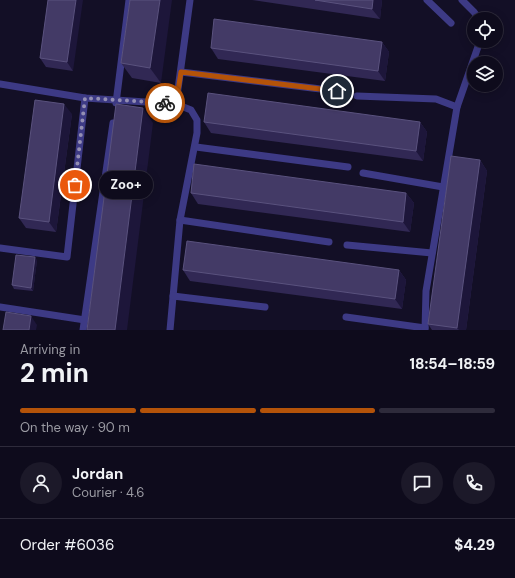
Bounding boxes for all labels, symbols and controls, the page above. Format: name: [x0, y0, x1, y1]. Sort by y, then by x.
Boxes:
map controls: [467, 12, 503, 92]
button: locate: [467, 12, 503, 48]
button: layers: [467, 56, 503, 92]
pin: [320, 74, 354, 108]
icon: home: [326, 80, 348, 102]
courier: [145, 83, 185, 123]
icon: bike: [154, 92, 176, 114]
pin: [58, 168, 92, 202]
callout: Zoo+: [99, 171, 153, 199]
icon: bag: [64, 174, 86, 196]
text: Zoo+: [111, 176, 141, 193]
text: Arriving in: [20, 341, 80, 358]
text: 18:54–18:59: [409, 354, 495, 374]
text: 2 min: [20, 356, 89, 390]
text: On the way · 90 m: [20, 419, 130, 436]
button: person: [20, 462, 62, 504]
button: chat: [401, 462, 443, 504]
button: phone: [453, 462, 495, 504]
text: Jordan: [72, 464, 123, 484]
text: Courier · 4.6: [72, 484, 144, 501]
text: Order #6036: [20, 535, 114, 555]
text: $4.29: [454, 535, 495, 555]

